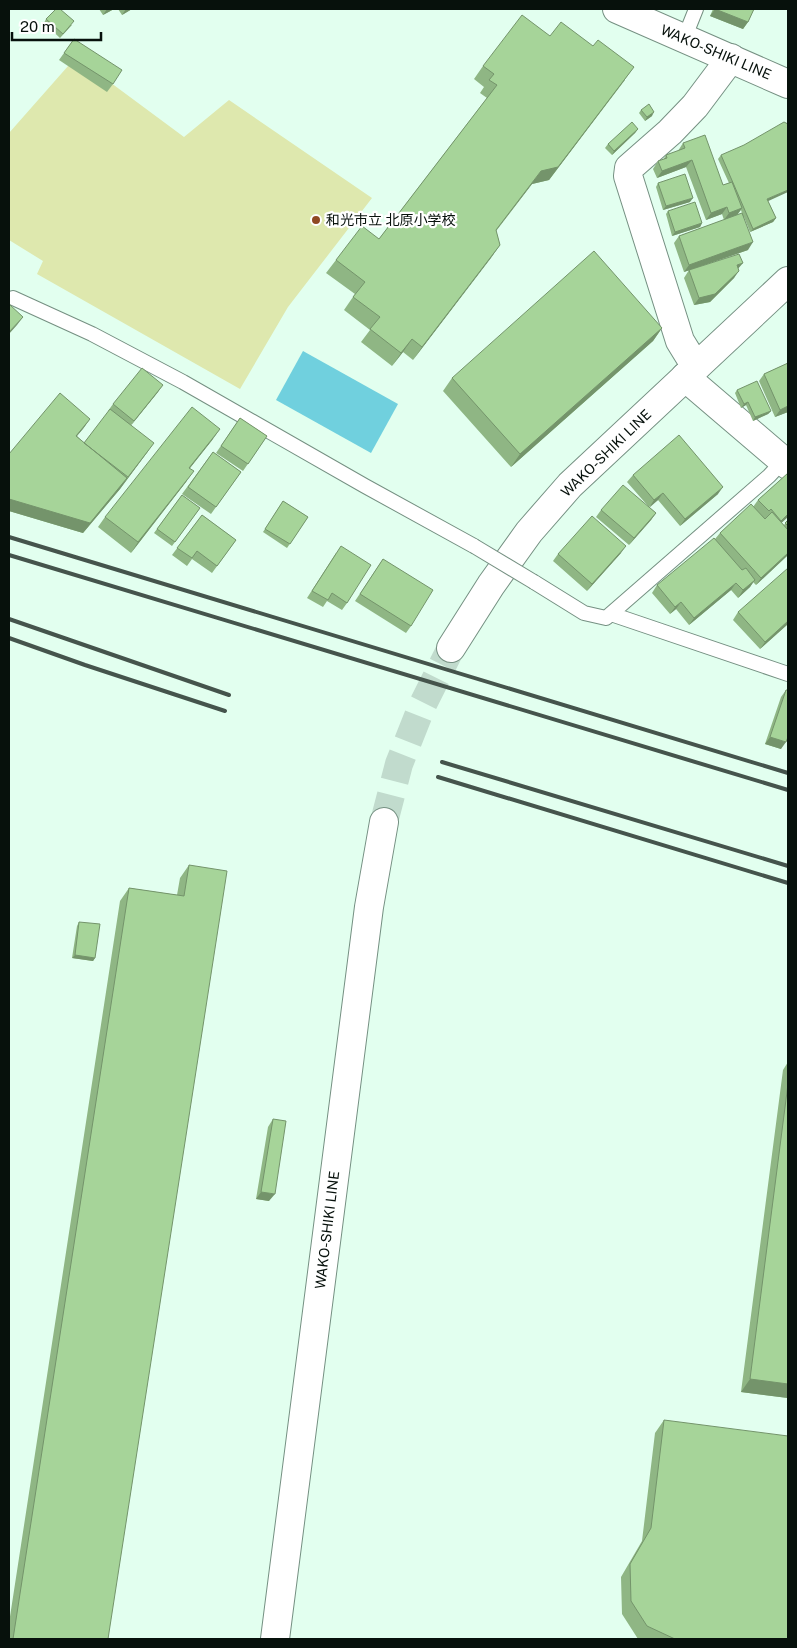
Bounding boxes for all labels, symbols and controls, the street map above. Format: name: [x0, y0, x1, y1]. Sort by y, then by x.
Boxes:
scale bar: [12, 10, 101, 42]
text: 20 m: [20, 18, 55, 35]
street label: WAKO-SHIKI LINE: [658, 21, 774, 83]
place label: 和光市立 北原小学校: [326, 212, 455, 228]
marker: 和光市立 北原小学校: [310, 214, 322, 226]
street label: WAKO-SHIKI LINE: [558, 406, 654, 500]
street label: WAKO-SHIKI LINE: [312, 1170, 342, 1290]

